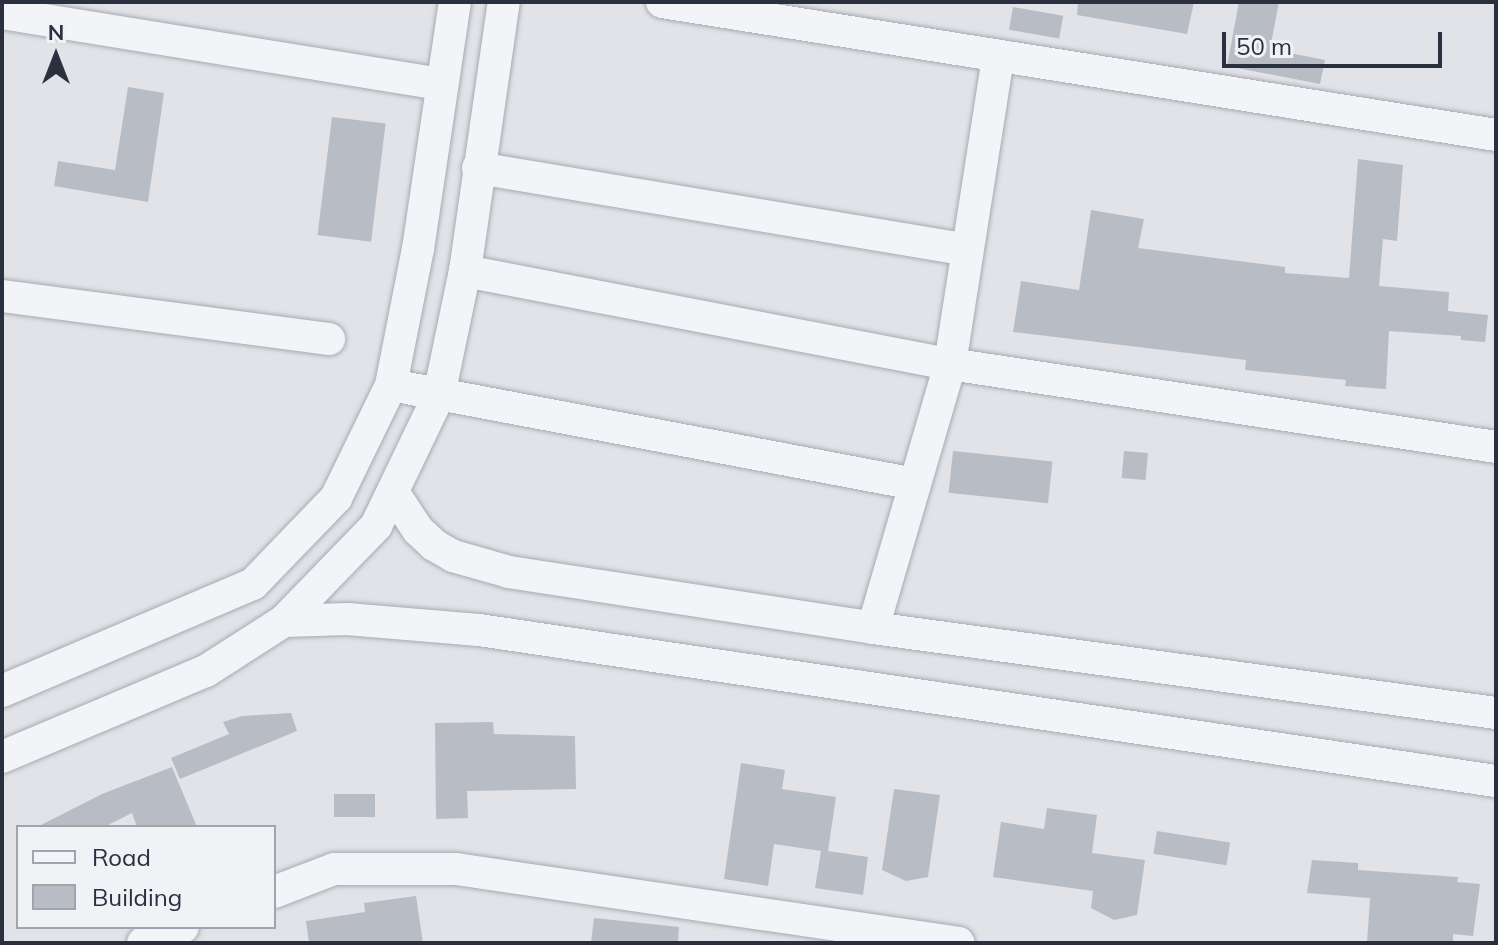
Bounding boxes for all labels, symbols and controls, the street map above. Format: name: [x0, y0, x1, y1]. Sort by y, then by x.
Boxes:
north arrow: [16, 16, 96, 96]
scale bar: [1226, 16, 1446, 66]
text: N: [48, 18, 64, 46]
text: 50 m: [1236, 31, 1292, 61]
legend: [16, 825, 276, 929]
text: Road: [92, 842, 151, 872]
text: Building: [92, 882, 182, 912]

